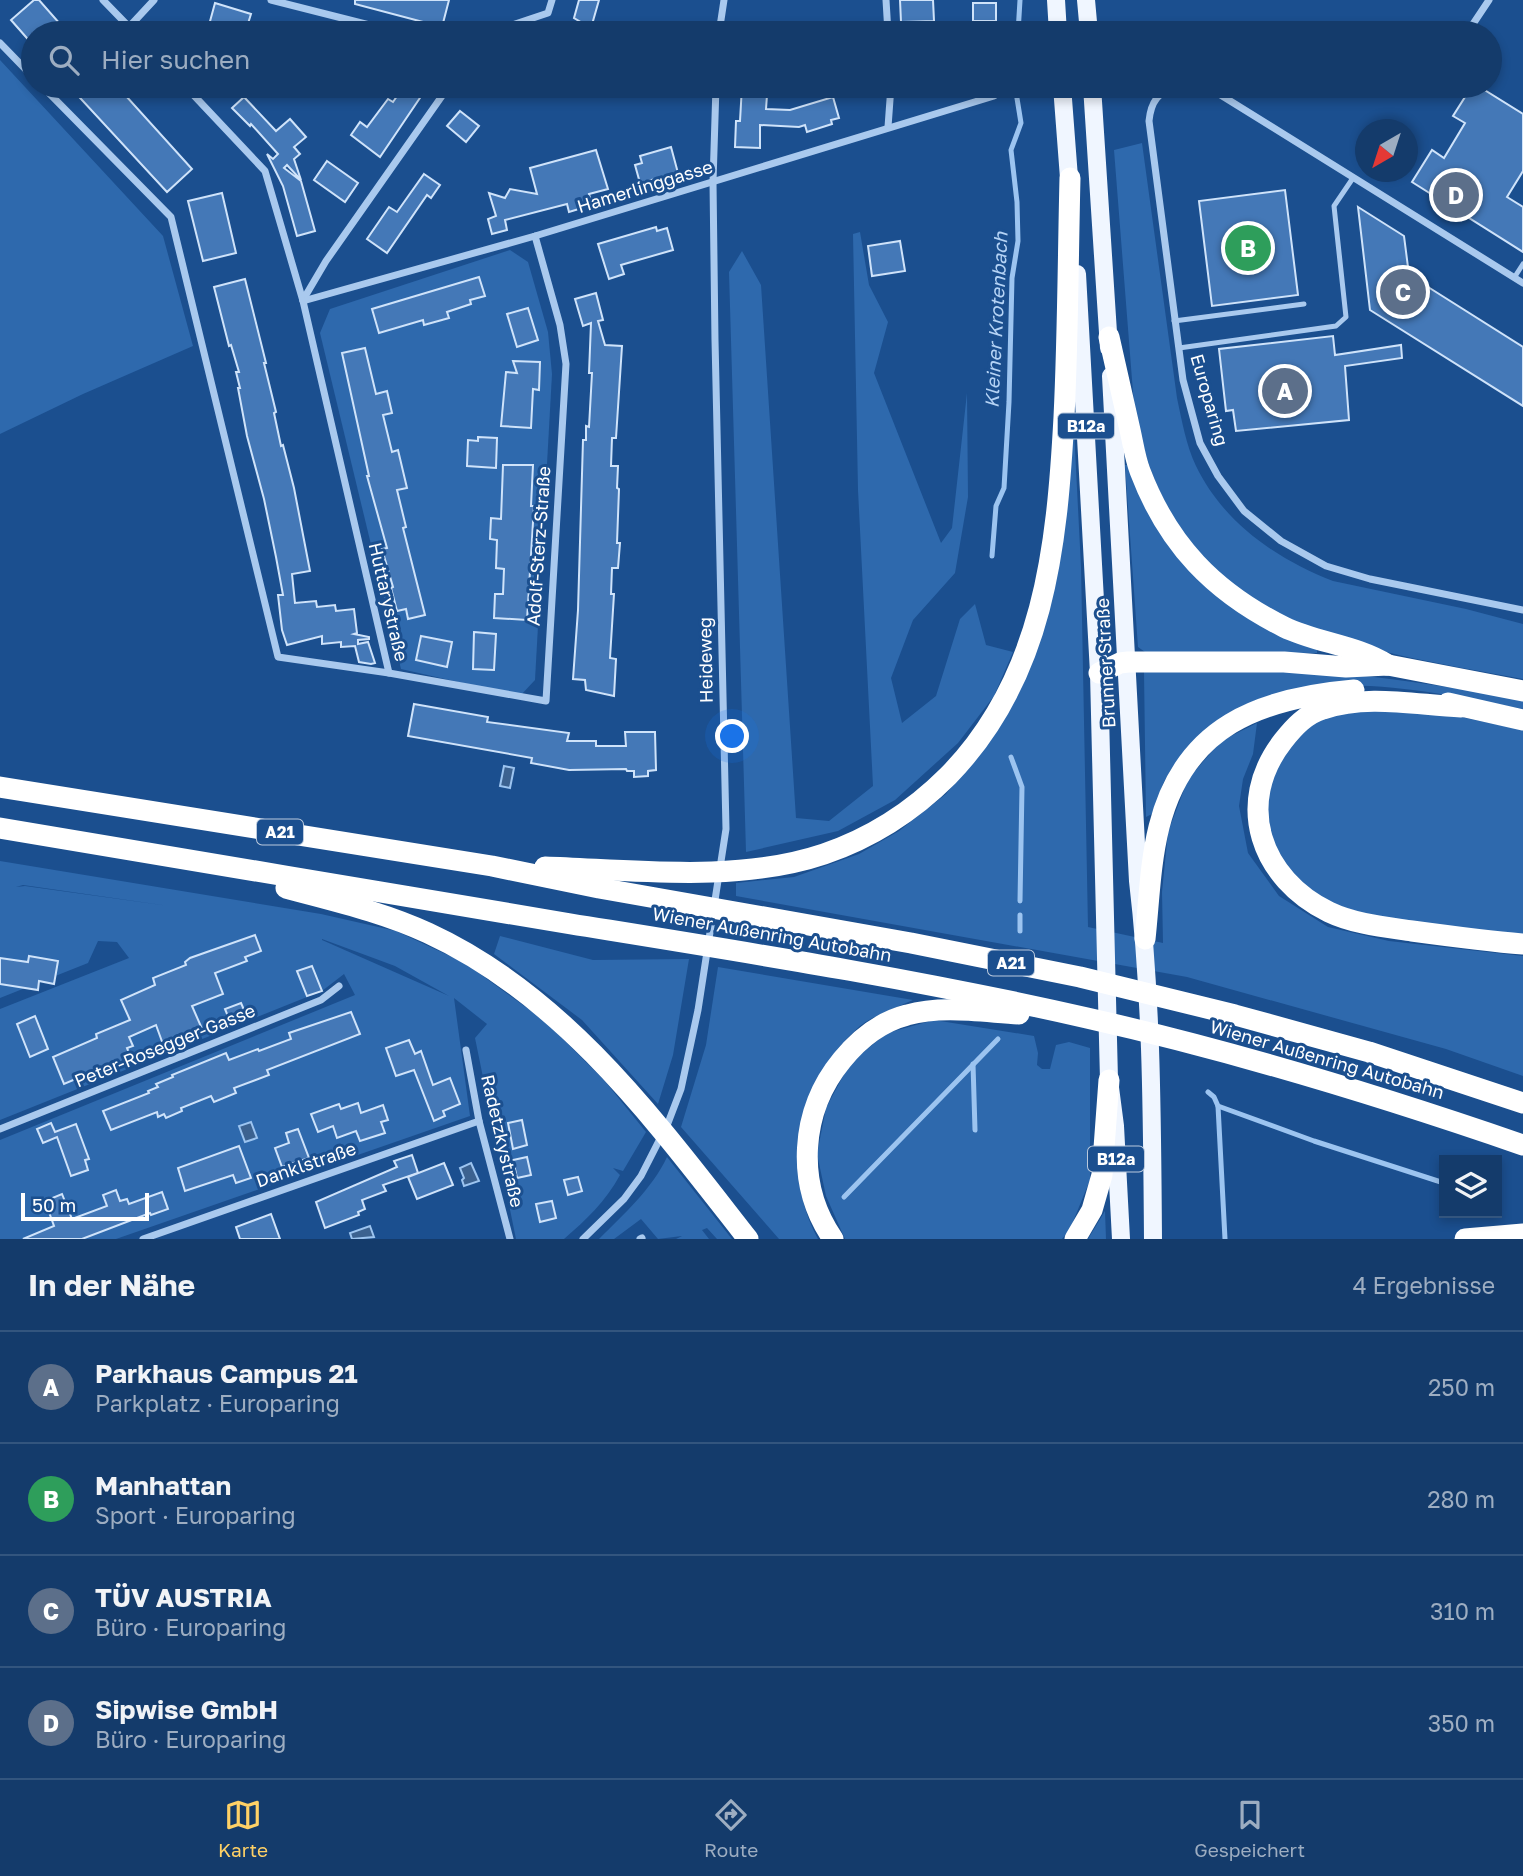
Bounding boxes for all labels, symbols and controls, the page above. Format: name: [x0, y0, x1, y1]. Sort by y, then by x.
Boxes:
search box: [21, 21, 1502, 98]
icon: search: [45, 41, 83, 79]
text: Hier suchen: [101, 44, 250, 75]
north arrow: [1355, 119, 1418, 182]
street label: Hamerlinggasse: [574, 155, 715, 217]
pin: D: [1433, 169, 1479, 221]
pin: B: [1225, 222, 1271, 274]
water label: Kleiner Krotenbach: [979, 230, 1012, 409]
pin: C: [1380, 266, 1426, 318]
street label: Europaring: [1186, 351, 1234, 448]
pin: A: [1262, 365, 1308, 417]
road number: B12a: [1058, 414, 1114, 438]
street label: Adolf-Sterz-Straße: [521, 465, 555, 627]
street label: Huttarystraße: [365, 540, 413, 663]
street label: Brunner Straße: [1091, 597, 1119, 729]
street label: Heideweg: [693, 617, 717, 703]
your location: [715, 719, 749, 753]
road number: A21: [257, 820, 303, 845]
street label: Wiener Außenring Autobahn: [651, 902, 894, 966]
road number: A21: [988, 951, 1034, 976]
street label: Peter-Rosegger-Gasse: [71, 999, 258, 1091]
street label: Wiener Außenring Autobahn: [1208, 1015, 1447, 1103]
street label: Radetzkystraße: [477, 1072, 529, 1209]
street label: Danklstraße: [253, 1137, 359, 1191]
road number: B12a: [1088, 1147, 1144, 1172]
map controls: [1439, 1155, 1502, 1218]
button: layers: [1439, 1155, 1502, 1218]
scale bar: [21, 1190, 149, 1222]
text: 50 m: [32, 1193, 76, 1216]
text: In der Nähe: [28, 1267, 195, 1303]
text: 4 Ergebnisse: [1353, 1271, 1495, 1299]
text: Parkhaus Campus 21: [95, 1358, 358, 1389]
text: A: [43, 1373, 59, 1401]
text: 250 m: [1428, 1373, 1495, 1401]
text: Parkplatz · Europaring: [95, 1389, 340, 1417]
text: Manhattan: [95, 1470, 231, 1501]
text: B: [43, 1485, 59, 1513]
text: 280 m: [1427, 1485, 1495, 1513]
text: Sport · Europaring: [95, 1501, 296, 1529]
text: TÜV AUSTRIA: [95, 1582, 272, 1613]
text: C: [43, 1597, 59, 1625]
text: 310 m: [1430, 1597, 1495, 1625]
text: Büro · Europaring: [95, 1613, 286, 1641]
text: Sipwise GmbH: [95, 1694, 278, 1725]
text: D: [43, 1709, 59, 1737]
text: 350 m: [1428, 1709, 1495, 1737]
text: Büro · Europaring: [95, 1725, 286, 1753]
tab: Karte: [218, 1796, 268, 1861]
tab: Route: [704, 1796, 758, 1861]
tab: Gespeichert: [1194, 1796, 1305, 1861]

